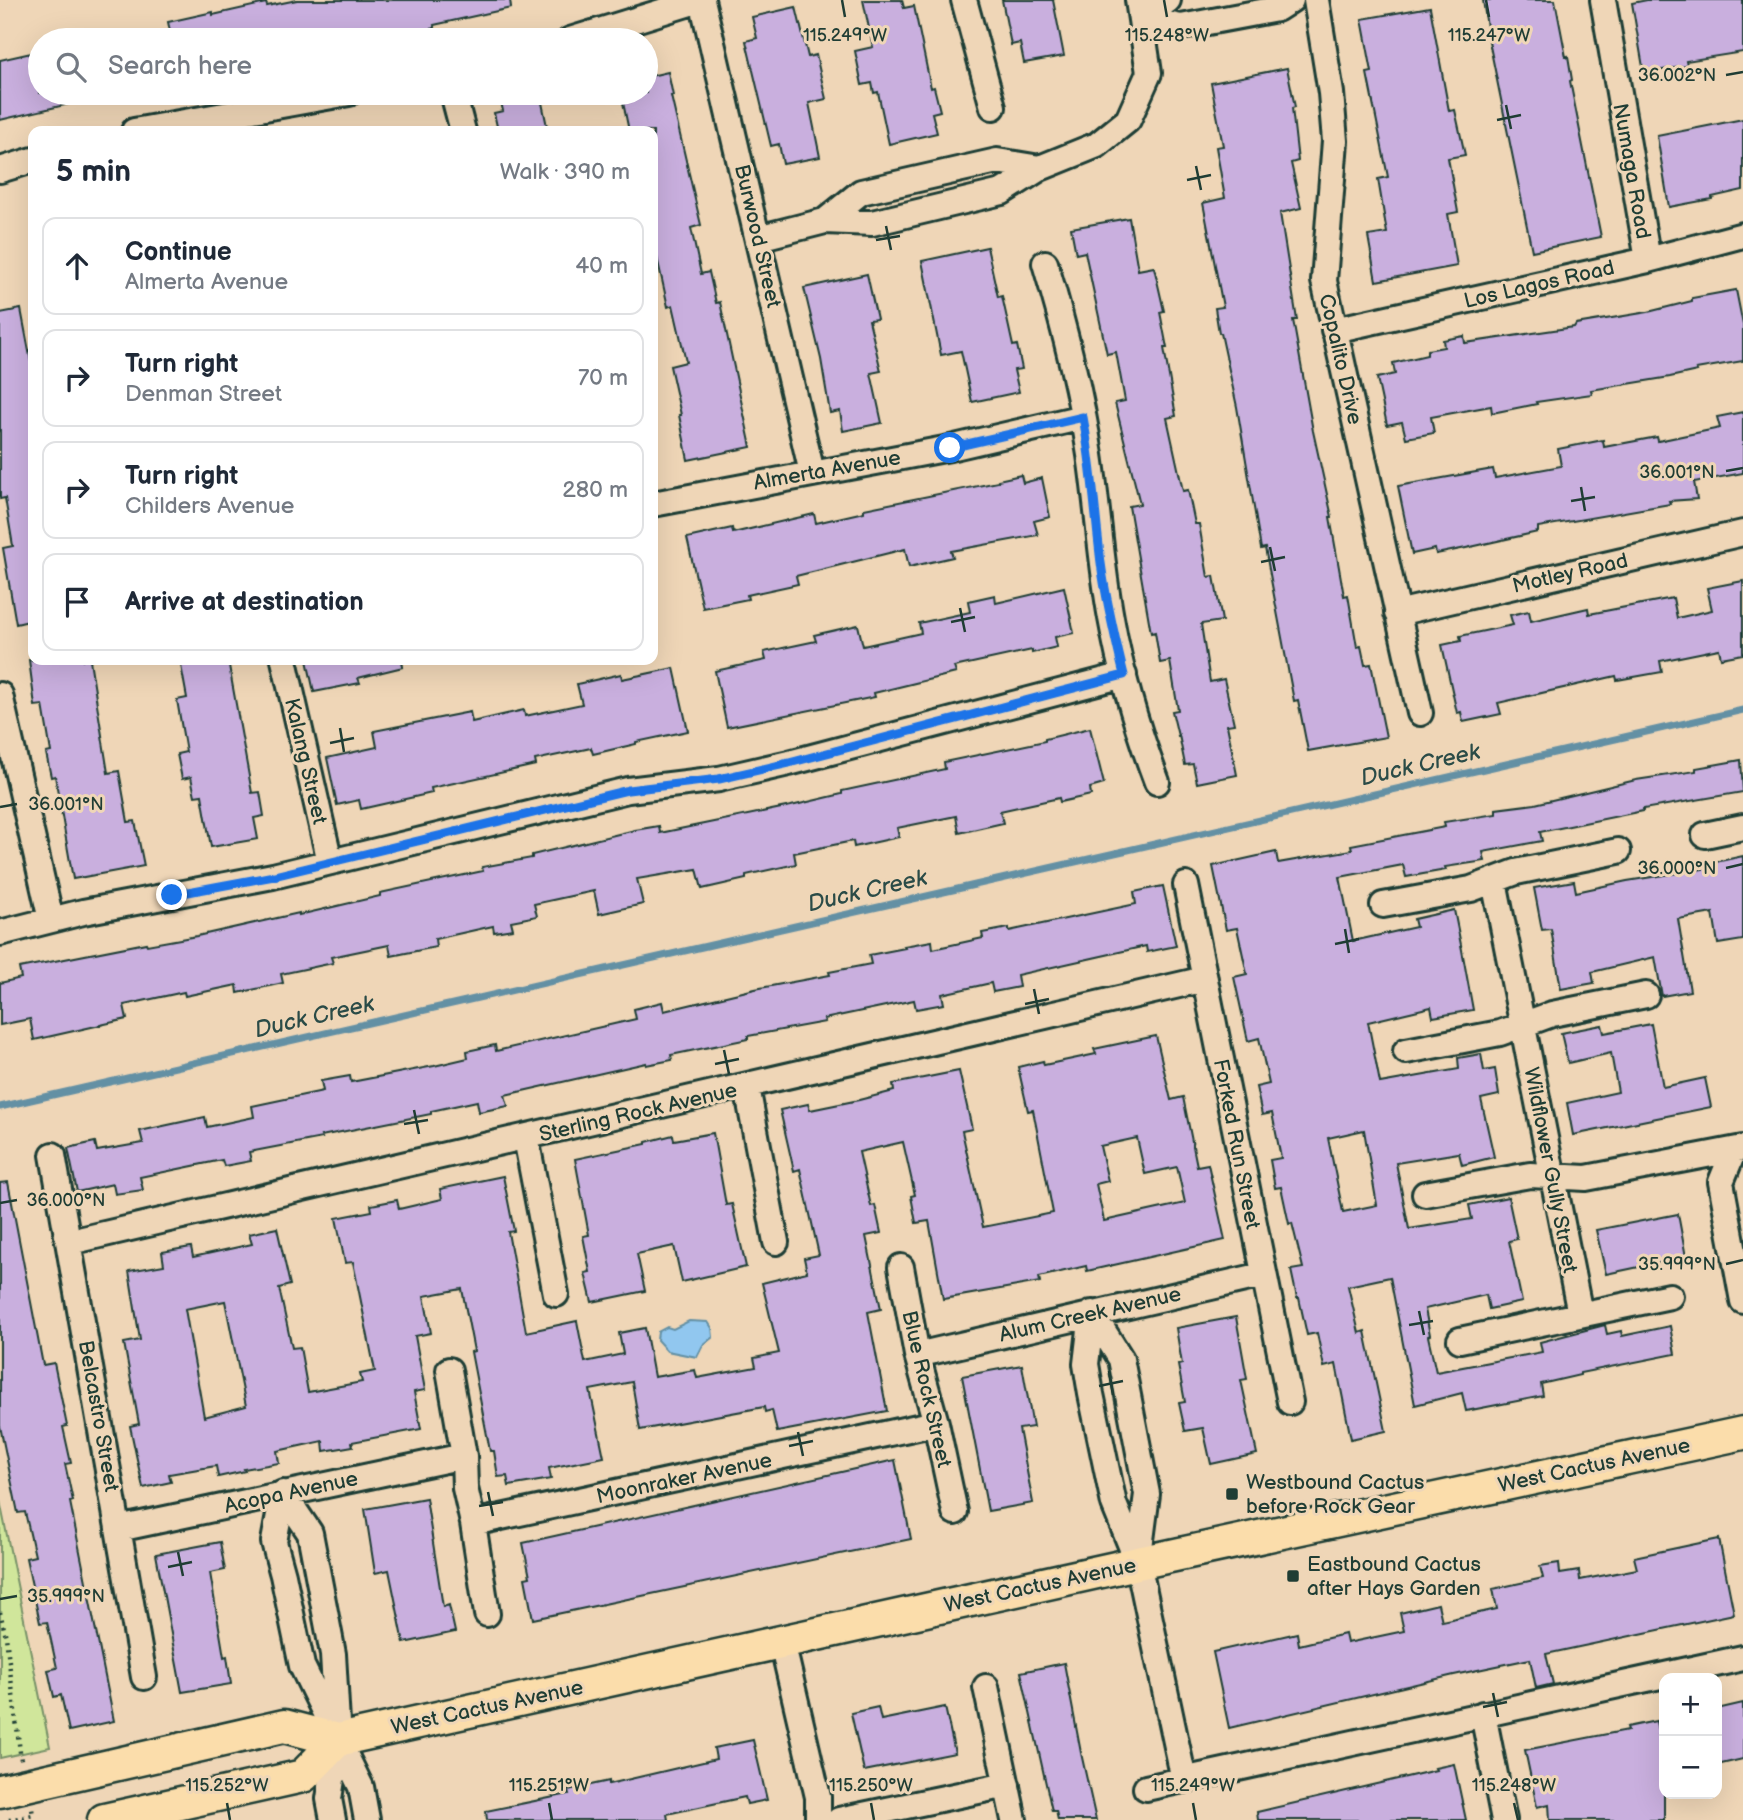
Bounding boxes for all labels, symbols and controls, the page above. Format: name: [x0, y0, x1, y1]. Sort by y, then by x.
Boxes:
text: 115.249°W: [803, 25, 888, 46]
text: 115.248°W: [1125, 25, 1210, 46]
text: 115.247°W: [1448, 25, 1531, 46]
search box: [28, 28, 658, 105]
icon: search: [52, 48, 90, 86]
text: Search here: [108, 51, 252, 82]
text: 36.002°N: [1638, 65, 1716, 86]
street label: Numaga Road: [1607, 101, 1656, 241]
text: 5 min: [56, 154, 131, 190]
text: Walk · 390 m: [500, 158, 630, 186]
street label: Burwood Street: [729, 162, 786, 311]
text: Continue: [125, 237, 232, 268]
icon: ahead: [58, 247, 96, 285]
text: 40 m: [575, 252, 628, 280]
street label: Los Lagos Road: [1461, 255, 1617, 314]
text: Almerta Avenue: [125, 268, 288, 296]
street label: Copalito Drive: [1313, 291, 1368, 427]
text: Turn right: [125, 349, 238, 380]
icon: right: [58, 359, 96, 397]
text: 70 m: [578, 364, 628, 392]
text: Denman Street: [125, 380, 282, 408]
route start: [934, 432, 965, 463]
street label: Almerta Avenue: [752, 445, 903, 496]
text: Turn right: [125, 461, 238, 492]
text: 36.001°N: [1639, 462, 1715, 483]
icon: right: [58, 471, 96, 509]
text: 280 m: [562, 476, 628, 504]
text: Childers Avenue: [125, 492, 294, 520]
street label: Motley Road: [1510, 548, 1630, 599]
icon: arrive: [58, 583, 96, 621]
text: Arrive at destination: [125, 587, 364, 618]
street label: Kalang Street: [279, 696, 332, 827]
water label: Duck Creek: [1358, 737, 1483, 792]
text: 36.001°N: [28, 794, 104, 815]
text: 36.000°N: [1637, 858, 1717, 879]
water label: Duck Creek: [805, 863, 930, 918]
route end: [156, 879, 187, 910]
water label: Duck Creek: [252, 989, 377, 1044]
street label: Forked Run Street: [1208, 1057, 1265, 1232]
street label: Wildflower Gully Street: [1518, 1065, 1583, 1276]
street label: Sterling Rock Avenue: [537, 1078, 739, 1147]
text: 36.000°N: [26, 1190, 106, 1211]
text: 35.999°N: [1638, 1254, 1716, 1275]
street label: Alum Creek Avenue: [997, 1281, 1183, 1348]
street label: Blue Rock Street: [896, 1308, 957, 1470]
street label: Belcastro Street: [73, 1338, 124, 1494]
street label: West Cactus Avenue: [1496, 1433, 1692, 1498]
street label: Moonraker Avenue: [594, 1448, 774, 1509]
street label: Acopa Avenue: [222, 1466, 360, 1519]
place label: Westbound Cactus before Rock Gear: [1246, 1470, 1424, 1519]
marker: Westbound Cactus before Rock Gear: [1224, 1486, 1240, 1502]
place label: Eastbound Cactus after Hays Garden: [1307, 1552, 1481, 1601]
street label: West Cactus Avenue: [942, 1553, 1138, 1618]
marker: Eastbound Cactus after Hays Garden: [1285, 1568, 1301, 1584]
text: 35.999°N: [27, 1586, 105, 1607]
map controls: [1659, 1673, 1722, 1799]
button: +: [1659, 1673, 1722, 1736]
street label: West Cactus Avenue: [389, 1675, 585, 1740]
button: −: [1659, 1736, 1722, 1799]
text: 115.252°W: [185, 1775, 269, 1796]
text: 115.251°W: [509, 1775, 590, 1796]
text: 115.250°W: [829, 1775, 914, 1796]
text: 115.249°W: [1151, 1775, 1236, 1796]
text: 115.248°W: [1472, 1775, 1557, 1796]

